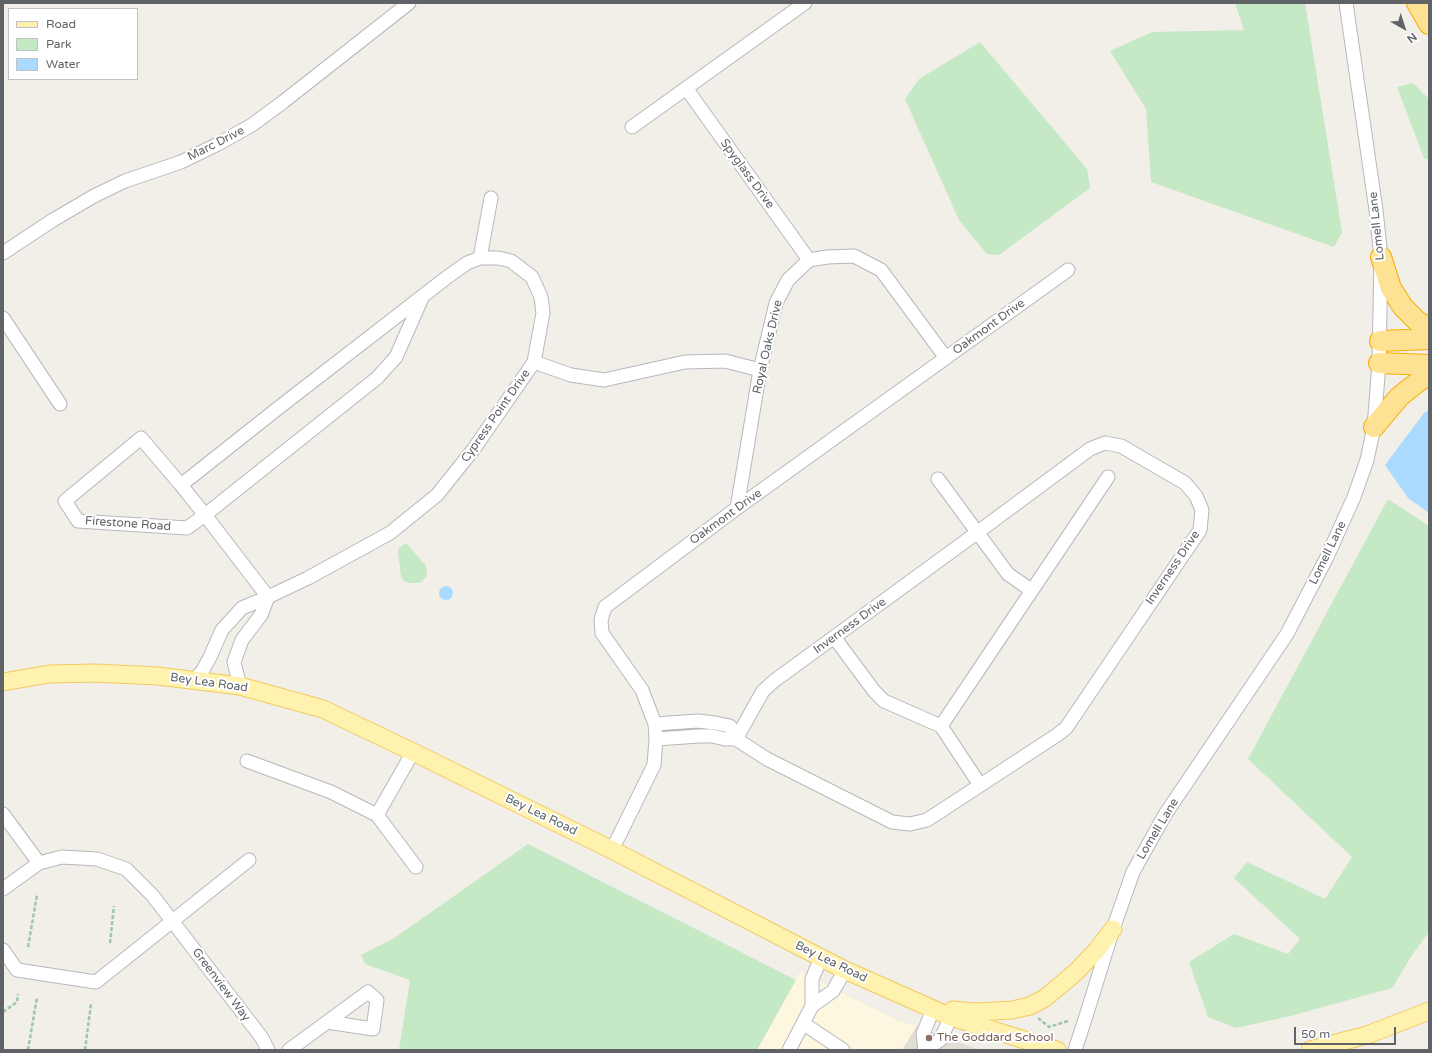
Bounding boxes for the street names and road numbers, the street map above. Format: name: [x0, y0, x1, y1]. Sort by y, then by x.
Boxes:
street label: Marc Drive: [185, 124, 247, 164]
street label: Spyglass Drive: [717, 136, 777, 212]
street label: Lomell Lane: [1366, 191, 1388, 261]
street label: Oakmont Drive: [950, 296, 1028, 358]
street label: Royal Oaks Drive: [750, 298, 786, 396]
street label: Cypress Point Drive: [458, 367, 534, 465]
street label: Oakmont Drive: [687, 486, 765, 548]
street label: Firestone Road: [84, 514, 172, 534]
street label: Lomell Lane: [1306, 519, 1350, 587]
street label: Inverness Drive: [1143, 528, 1203, 608]
street label: Inverness Drive: [811, 595, 889, 657]
street label: Bey Lea Road: [169, 670, 249, 696]
street label: Bey Lea Road: [503, 791, 579, 839]
street label: Lomell Lane: [1134, 796, 1182, 862]
street label: Bey Lea Road: [793, 938, 869, 986]
street label: Greenview Way: [189, 946, 253, 1024]

